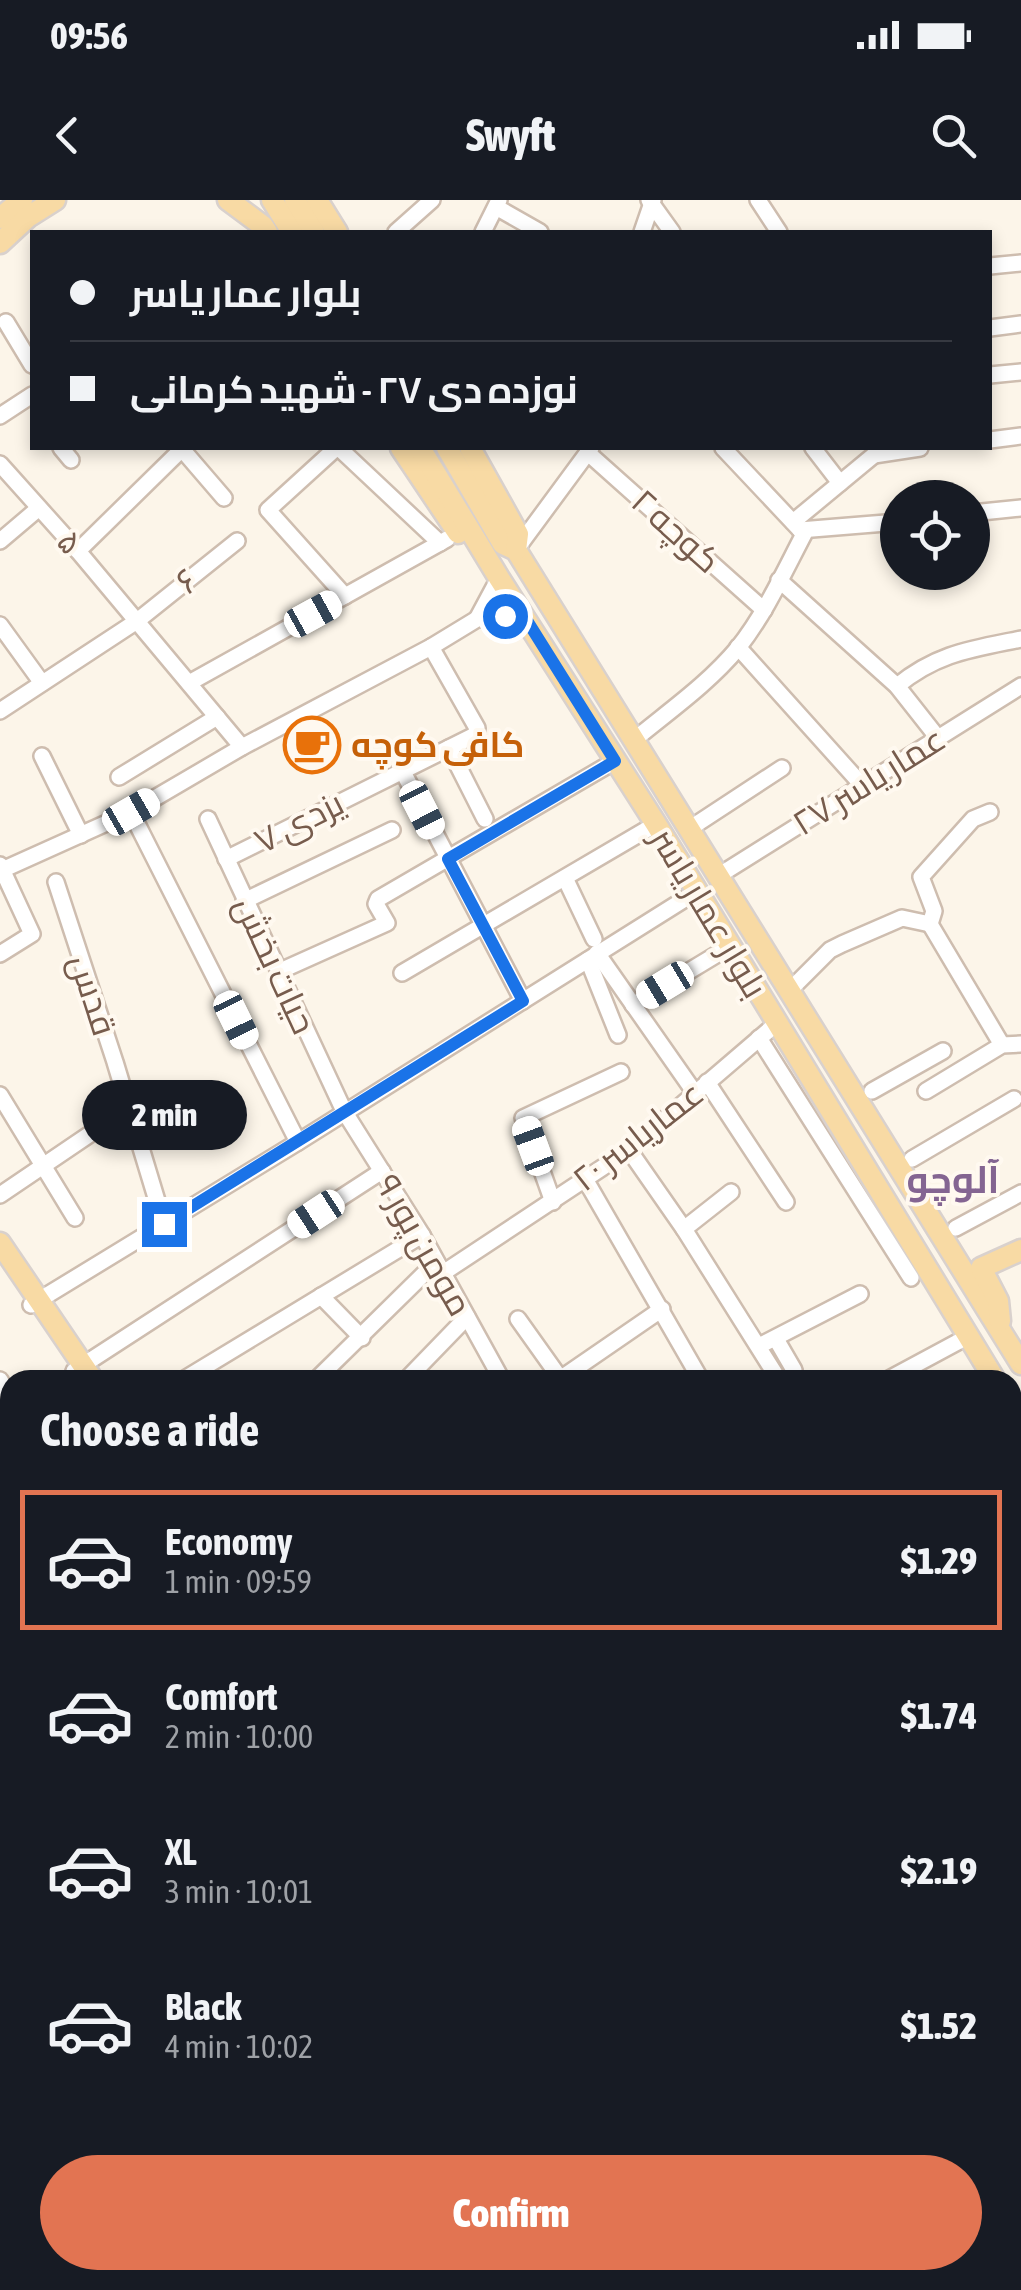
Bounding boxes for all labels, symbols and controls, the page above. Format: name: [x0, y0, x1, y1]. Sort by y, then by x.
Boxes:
text: 09:56: [50, 14, 128, 57]
icon: back: [40, 108, 95, 163]
icon: search: [926, 108, 981, 163]
text: Swyft: [466, 109, 555, 161]
text: بلوار عمار یاسر: [130, 272, 361, 315]
text: نوزده دی ۲۷ - شهید کرمانی: [130, 368, 578, 411]
street label: کوچه ۲: [622, 480, 729, 583]
map controls: [880, 480, 990, 590]
button: locate: [880, 480, 990, 590]
street label: ۵: [49, 521, 92, 562]
street label: ۶: [167, 559, 205, 601]
car: [279, 586, 347, 642]
route start: [483, 594, 528, 639]
cafe icon: کافی کوچه: [282, 715, 342, 775]
street label: عمار یاسر ۲۷: [785, 718, 953, 844]
place label: کافی کوچه: [351, 724, 524, 770]
car: [395, 776, 449, 844]
street label: یزدی ۷: [247, 782, 351, 862]
car: [98, 784, 164, 840]
street label: بلوار عمار یاسر: [642, 819, 776, 1005]
street label: حیات بخش: [225, 890, 325, 1040]
street label: قدس: [60, 949, 126, 1041]
car: [632, 957, 698, 1013]
car: [209, 986, 263, 1054]
street label: عماریاسر ۲۰: [564, 1072, 711, 1199]
callout: 2 min: [81, 1079, 246, 1149]
text: 2 min: [132, 1096, 197, 1133]
car: [509, 1113, 557, 1179]
district label: آلوچو: [907, 1158, 1000, 1206]
street label: مومن پور ۹: [365, 1167, 481, 1324]
car: [283, 1185, 349, 1243]
route end: [142, 1202, 187, 1247]
text: Choose a ride: [40, 1404, 259, 1456]
icon: car: [45, 1515, 135, 1605]
text: Economy: [165, 1520, 292, 1563]
text: $1.29: [901, 1539, 977, 1582]
text: 1 min · 09:59: [165, 1563, 312, 1600]
icon: car: [45, 1670, 135, 1760]
text: Comfort: [165, 1675, 277, 1718]
text: $1.74: [901, 1694, 977, 1737]
text: 2 min · 10:00: [165, 1718, 313, 1755]
icon: car: [45, 1825, 135, 1915]
text: XL: [165, 1830, 197, 1873]
text: $2.19: [901, 1849, 977, 1892]
text: 3 min · 10:01: [165, 1873, 313, 1910]
icon: car: [45, 1980, 135, 2070]
text: Black: [165, 1985, 242, 2028]
text: $1.52: [901, 2004, 977, 2047]
text: 4 min · 10:02: [165, 2028, 313, 2065]
button: Confirm: [40, 2155, 982, 2270]

